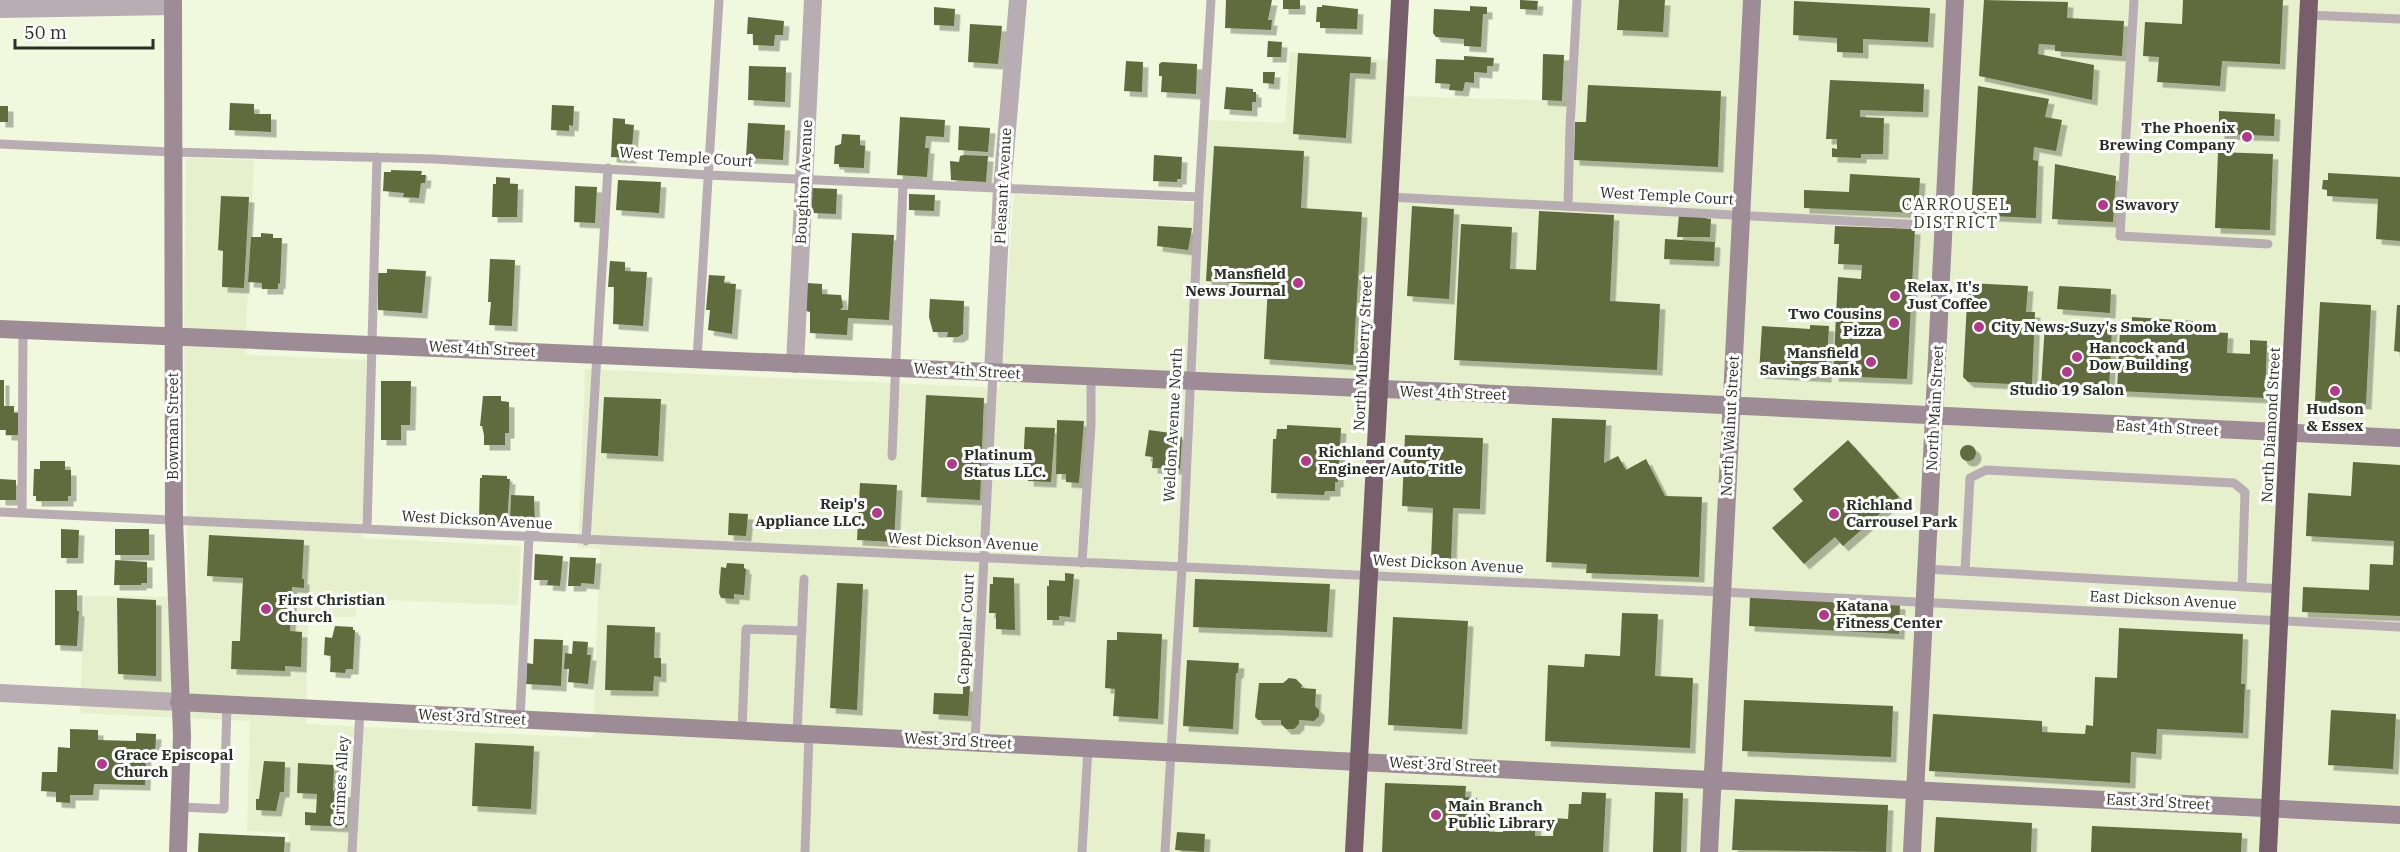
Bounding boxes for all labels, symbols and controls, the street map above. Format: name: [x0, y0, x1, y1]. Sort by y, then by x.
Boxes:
scale bar: [15, 12, 153, 50]
text: 50 m: [24, 21, 67, 44]
place label: The Phoenix Brewing Company: [2099, 118, 2235, 154]
street label: Boughton Avenue: [791, 119, 816, 245]
street label: Pleasant Avenue: [990, 127, 1015, 245]
marker: The Phoenix Brewing Company: [2240, 130, 2254, 144]
street label: West Temple Court: [619, 142, 754, 171]
street label: West Temple Court: [1600, 183, 1734, 208]
district label: CARROUSEL DISTRICT: [1902, 194, 2010, 232]
place label: Swavory: [2115, 195, 2179, 214]
marker: Swavory: [2096, 198, 2110, 212]
place label: Mansfield News Journal: [1185, 264, 1287, 300]
street label: North Mulberry Street: [1349, 274, 1376, 432]
marker: Mansfield News Journal: [1291, 276, 1305, 290]
place label: Relax, It's Just Coffee: [1907, 277, 1988, 313]
marker: Relax, It's Just Coffee: [1888, 289, 1902, 303]
place label: Two Cousins Pizza: [1788, 304, 1882, 340]
marker: Two Cousins Pizza: [1887, 316, 1901, 330]
place label: City News-Suzy's Smoke Room: [1991, 317, 2217, 336]
marker: City News-Suzy's Smoke Room: [1972, 320, 1986, 334]
street label: West 4th Street: [428, 336, 536, 361]
place label: Hancock and Dow Building: [2089, 338, 2189, 374]
place label: Mansfield Savings Bank: [1760, 343, 1860, 379]
street label: North Main Street: [1922, 344, 1947, 471]
street label: Weldon Avenue North: [1159, 347, 1186, 503]
street label: North Diamond Street: [2257, 347, 2284, 503]
marker: Hancock and Dow Building: [2070, 350, 2084, 364]
street label: North Walnut Street: [1716, 355, 1743, 497]
marker: Mansfield Savings Bank: [1864, 355, 1878, 369]
street label: West 4th Street: [913, 358, 1021, 383]
marker: Studio 19 Salon: [2060, 365, 2074, 379]
street label: Bowman Street: [163, 372, 182, 480]
place label: Studio 19 Salon: [2010, 380, 2124, 399]
street label: West 4th Street: [1399, 381, 1507, 404]
marker: Hudson & Essex: [2328, 384, 2342, 398]
place label: Hudson & Essex: [2306, 399, 2364, 435]
street label: East 4th Street: [2115, 415, 2219, 440]
place label: Richland County Engineer/Auto Title: [1318, 442, 1463, 478]
place label: Platinum Status LLC.: [964, 445, 1046, 481]
marker: Richland County Engineer/Auto Title: [1299, 454, 1313, 468]
marker: Platinum Status LLC.: [945, 457, 959, 471]
place label: Reip's Appliance LLC.: [755, 494, 865, 530]
place label: Richland Carrousel Park: [1846, 495, 1958, 531]
street label: West Dickson Avenue: [401, 506, 553, 533]
marker: Reip's Appliance LLC.: [870, 506, 884, 520]
marker: Richland Carrousel Park: [1827, 507, 1841, 521]
street label: West Dickson Avenue: [887, 528, 1039, 555]
street label: West Dickson Avenue: [1372, 550, 1524, 577]
street label: Cappellar Court: [953, 573, 978, 685]
street label: East Dickson Avenue: [2089, 586, 2237, 613]
place label: First Christian Church: [278, 590, 385, 626]
place label: Katana Fitness Center: [1836, 596, 1943, 632]
marker: First Christian Church: [259, 602, 273, 616]
marker: Katana Fitness Center: [1817, 608, 1831, 622]
street label: West 3rd Street: [417, 704, 527, 729]
street label: West 3rd Street: [903, 728, 1013, 753]
street label: Grimes Alley: [329, 735, 352, 827]
place label: Grace Episcopal Church: [114, 745, 233, 781]
street label: West 3rd Street: [1388, 752, 1498, 777]
marker: Grace Episcopal Church: [95, 757, 109, 771]
street label: East 3rd Street: [2106, 789, 2211, 814]
place label: Main Branch Public Library: [1448, 796, 1555, 832]
marker: Main Branch Public Library: [1429, 808, 1443, 822]

